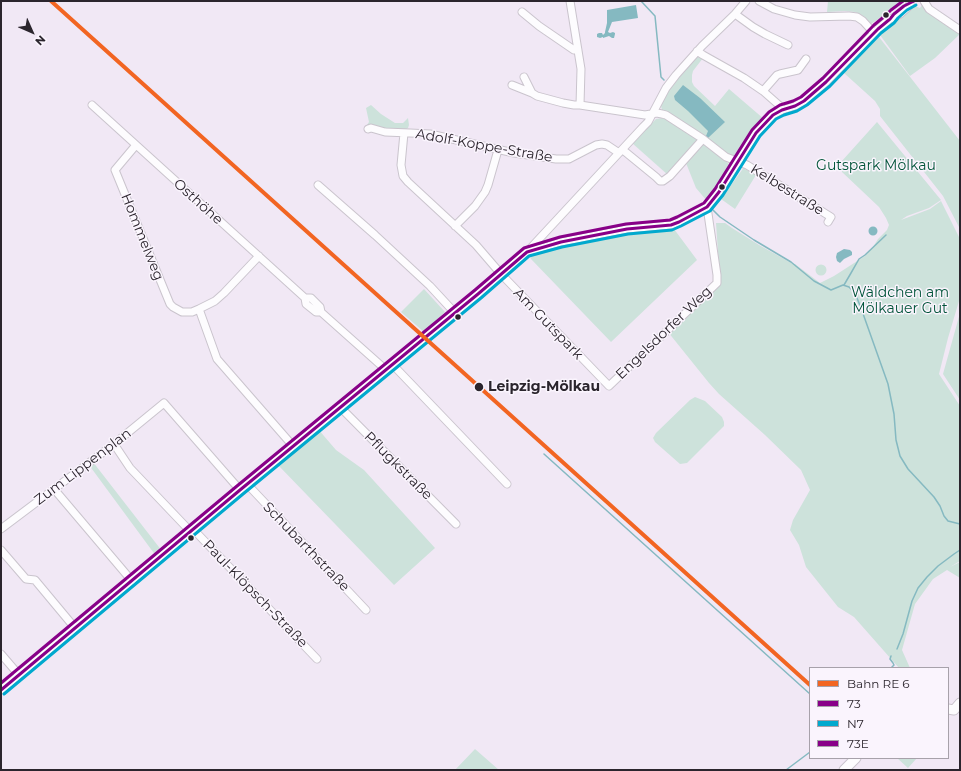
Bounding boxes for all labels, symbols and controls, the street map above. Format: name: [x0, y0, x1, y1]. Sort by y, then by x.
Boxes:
unlabelled marker: [881, 10, 891, 20]
north arrow: [12, 12, 52, 52]
text: N: [32, 32, 49, 49]
street label: Adolf-Koppe-Straße: [414, 126, 554, 166]
park label: Gutspark Mölkau: [816, 158, 936, 174]
street label: Kelbestraße: [747, 161, 827, 219]
street label: Osthöhe: [170, 176, 226, 228]
unlabelled marker: [717, 182, 727, 192]
street label: Hommelweg: [117, 191, 167, 283]
street label: Engelsdorfer Weg: [613, 283, 715, 383]
street label: Am Gutspark: [510, 285, 586, 363]
park label: Wäldchen am Mölkauer Gut: [851, 285, 949, 318]
unlabelled marker: [453, 312, 463, 322]
place label: Leipzig-Mölkau: [488, 379, 600, 395]
marker: Leipzig-Mölkau: [473, 381, 485, 393]
street label: Zum Lippenplan: [31, 425, 135, 509]
street label: Pflugkstraße: [360, 428, 436, 504]
street label: Schubarthstraße: [259, 499, 353, 595]
unlabelled marker: [186, 533, 196, 543]
street label: Paul-Klöpsch-Straße: [199, 537, 311, 651]
legend: [809, 667, 949, 759]
text: Bahn RE 6: [847, 676, 910, 691]
text: 73: [847, 696, 861, 711]
text: N7: [847, 716, 864, 731]
text: 73E: [847, 736, 869, 751]

